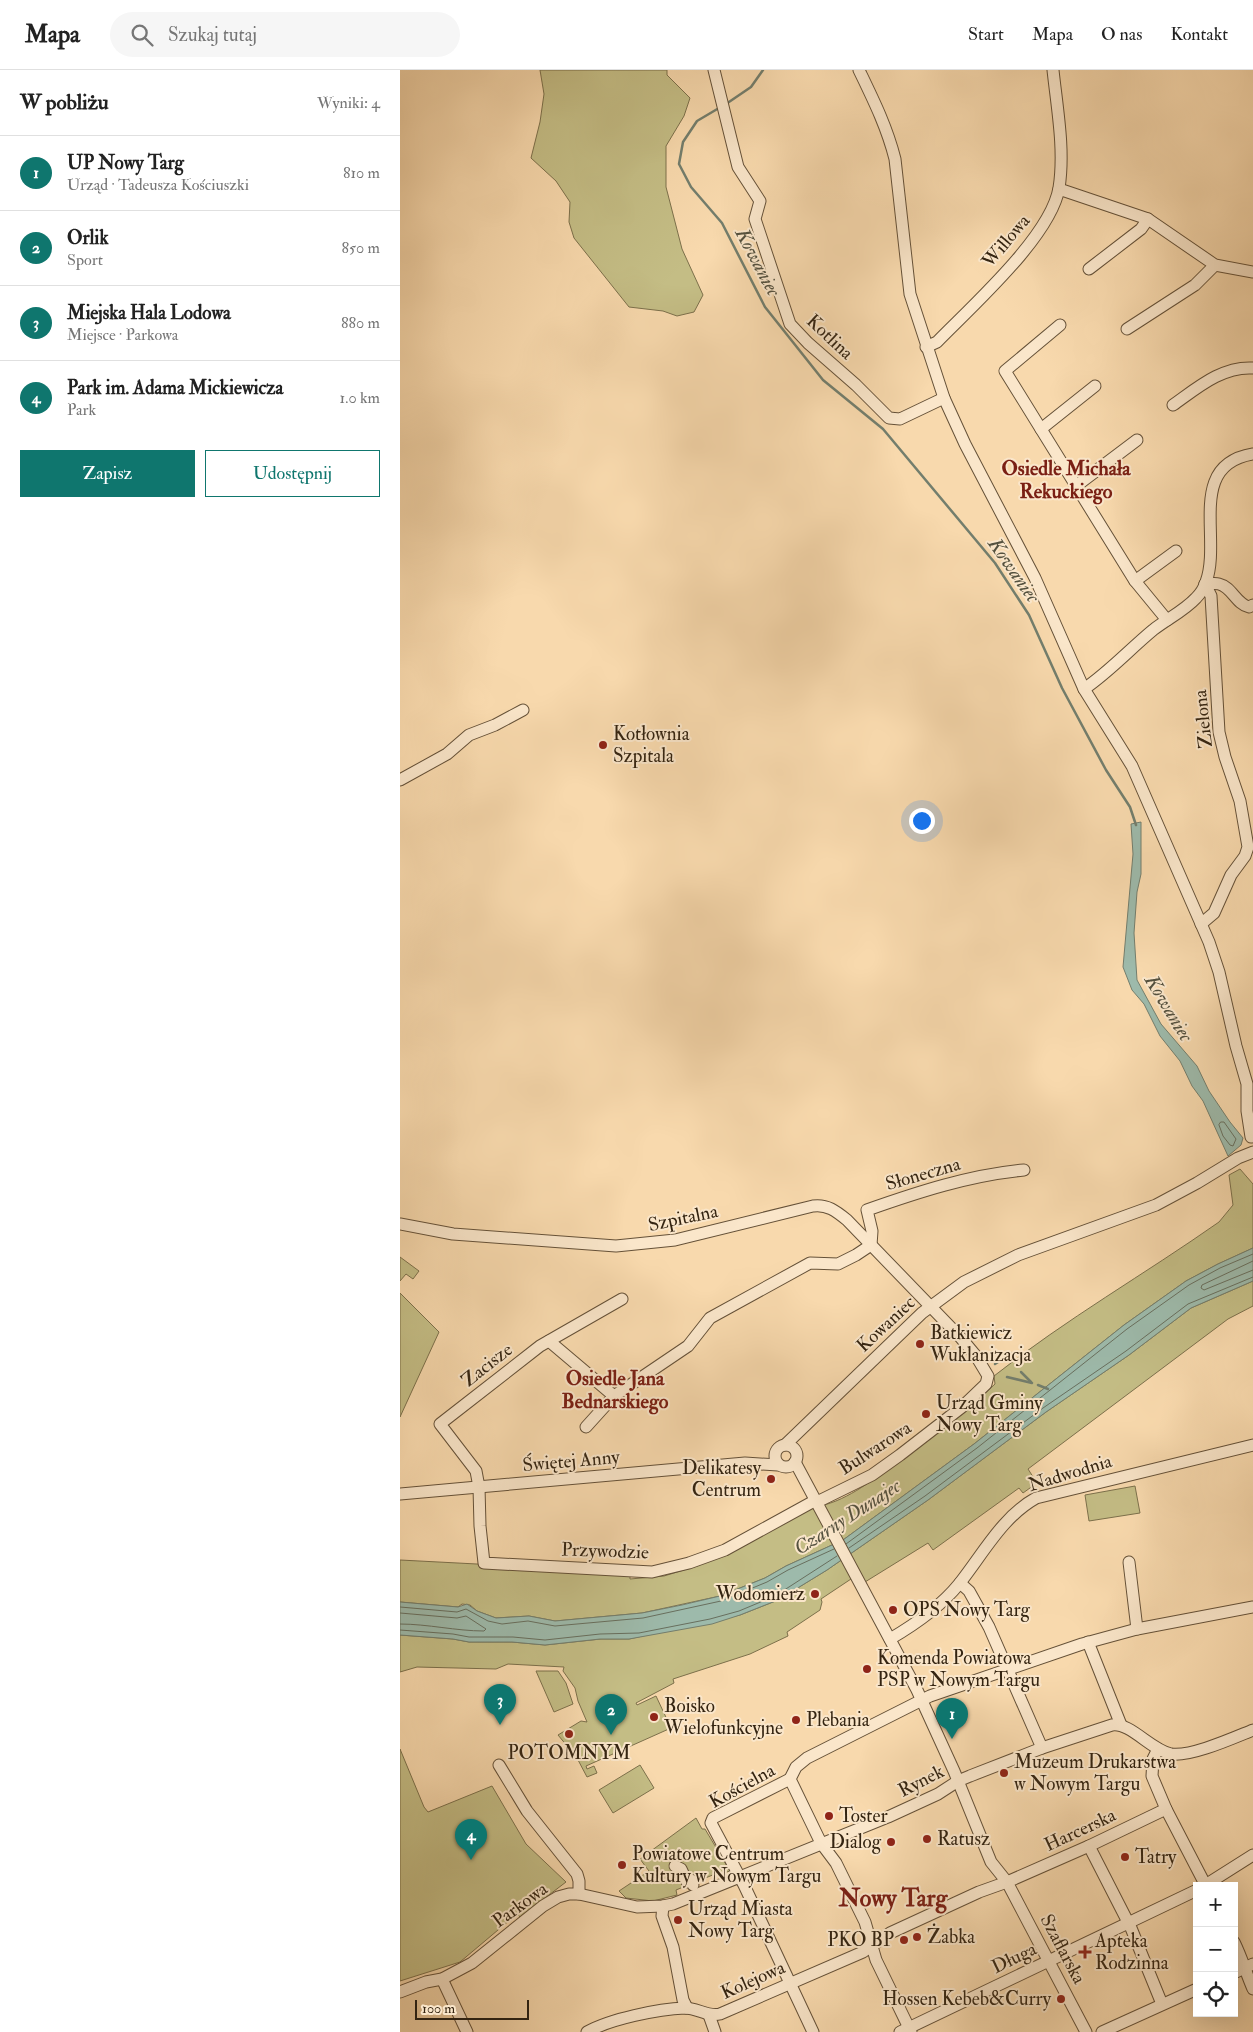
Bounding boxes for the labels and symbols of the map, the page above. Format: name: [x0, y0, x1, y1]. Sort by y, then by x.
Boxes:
street label: Willowa: [976, 209, 1035, 273]
water label: Kowaniec: [729, 223, 787, 301]
street label: Kotlina: [801, 309, 859, 365]
district label: Osiedle Michała Rekuckiego: [1002, 456, 1131, 505]
water label: Kowaniec: [982, 532, 1046, 608]
street label: Zielona: [1188, 688, 1218, 749]
place label: Kotłownia Szpitala: [613, 722, 690, 769]
marker: Kotłownia Szpitala: [597, 739, 609, 751]
your location: [909, 808, 935, 834]
water label: Kowaniec: [1139, 969, 1199, 1047]
street label: Słoneczna: [883, 1152, 963, 1196]
street label: Szpitalna: [646, 1199, 720, 1238]
street label: Kowaniec: [852, 1291, 921, 1357]
place label: Batkiewicz Wuklanizacja: [929, 1321, 1032, 1367]
street label: Zacisze: [457, 1338, 517, 1392]
marker: Batkiewicz Wuklanizacja: [914, 1338, 926, 1350]
district label: Osiedle Jana Bednarskiego: [562, 1366, 669, 1415]
place label: Urząd Gminy Nowy Targ: [936, 1391, 1043, 1437]
marker: Urząd Gminy Nowy Targ: [920, 1408, 932, 1420]
street label: Bulwarowa: [834, 1416, 916, 1480]
street label: Świętej Anny: [521, 1443, 621, 1477]
street label: Nadwodnia: [1025, 1449, 1115, 1497]
place label: Delikatesy Centrum: [682, 1456, 762, 1502]
marker: Delikatesy Centrum: [765, 1473, 777, 1485]
water label: Czarny Dunajec: [789, 1473, 906, 1561]
street label: Przywodzie: [561, 1537, 649, 1565]
place label: Wodomierz: [715, 1582, 805, 1606]
marker: Wodomierz: [809, 1588, 821, 1600]
place label: OPS Nowy Targ: [903, 1598, 1030, 1622]
marker: OPS Nowy Targ: [887, 1604, 899, 1616]
place label: Komenda Powiatowa PSP w Nowym Targu: [877, 1646, 1040, 1692]
marker: Komenda Powiatowa PSP w Nowym Targu: [861, 1663, 873, 1675]
pin: 3: [484, 1684, 516, 1725]
pin: 2: [595, 1694, 627, 1735]
place label: Boisko Wielofunkcyjne: [663, 1694, 783, 1740]
pin: 1: [936, 1698, 968, 1739]
place label: Plebania: [806, 1708, 870, 1732]
marker: Boisko Wielofunkcyjne: [648, 1711, 660, 1723]
marker: Plebania: [790, 1714, 802, 1726]
marker: POTOMNYM: [563, 1728, 575, 1740]
place label: POTOMNYM: [507, 1741, 631, 1765]
place label: Muzeum Drukarstwa w Nowym Targu: [1014, 1750, 1176, 1796]
street label: Kościelna: [705, 1758, 779, 1814]
street label: Rynek: [894, 1759, 948, 1803]
marker: Muzeum Drukarstwa w Nowym Targu: [998, 1767, 1010, 1779]
street label: Harcerska: [1040, 1803, 1120, 1857]
place label: Toster: [839, 1804, 888, 1828]
marker: Toster: [823, 1810, 835, 1822]
pin: 4: [455, 1819, 487, 1860]
place label: Ratusz: [937, 1827, 990, 1851]
place label: Dialog: [829, 1830, 882, 1854]
marker: Ratusz: [921, 1833, 933, 1845]
marker: Dialog: [885, 1836, 897, 1848]
place label: Powiatowe Centrum Kultury w Nowym Targu: [632, 1842, 821, 1888]
place label: Tatry: [1135, 1845, 1177, 1869]
marker: Tatry: [1119, 1851, 1131, 1863]
marker: Powiatowe Centrum Kultury w Nowym Targu: [616, 1859, 628, 1871]
street label: Parkowa: [488, 1877, 553, 1933]
district label: Nowy Targ: [838, 1883, 948, 1914]
place label: Urząd Miasta Nowy Targ: [688, 1897, 793, 1943]
street label: Szaflarska: [1035, 1910, 1091, 1988]
marker: Urząd Miasta Nowy Targ: [672, 1914, 684, 1926]
place label: Żabka: [927, 1923, 975, 1949]
place label: PKO BP: [827, 1928, 894, 1952]
place label: Apteka Rodzinna: [1094, 1929, 1169, 1975]
marker: Żabka: [911, 1931, 923, 1943]
marker: PKO BP: [898, 1934, 910, 1946]
street label: Długa: [987, 1937, 1041, 1979]
marker: Apteka Rodzinna: [1079, 1946, 1091, 1958]
street label: Kolejowa: [717, 1955, 789, 2005]
place label: Hossen Kebeb&Curry: [882, 1987, 1052, 2011]
marker: Hossen Kebeb&Curry: [1055, 1993, 1067, 2005]
scale bar: [415, 1997, 529, 2020]

